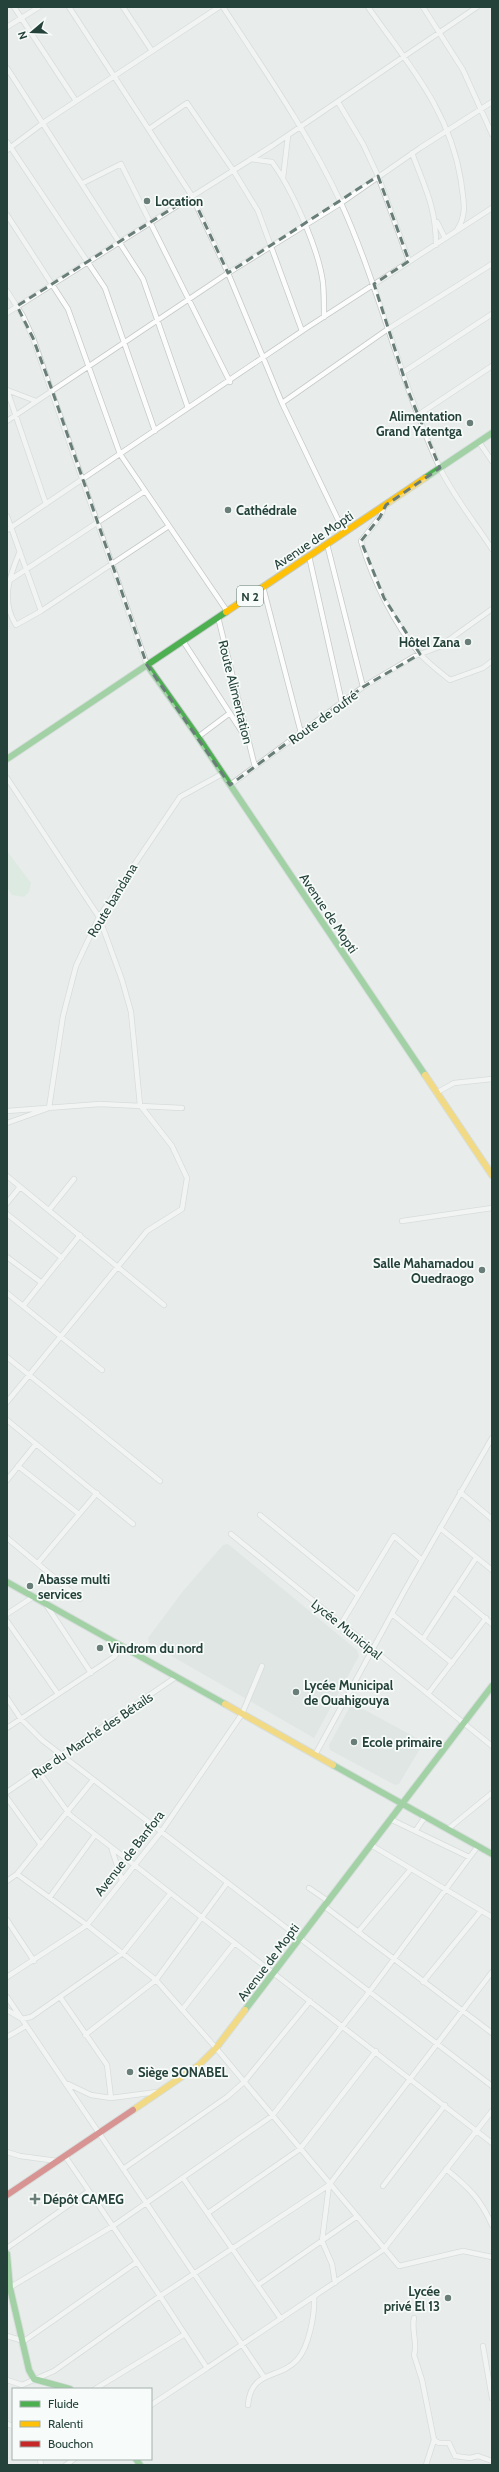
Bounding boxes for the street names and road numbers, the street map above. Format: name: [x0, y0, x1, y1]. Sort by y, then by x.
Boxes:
street label: Avenue de Mopti: [270, 507, 356, 573]
road number: N 2: [237, 586, 263, 606]
street label: Route Alimentation: [215, 638, 257, 746]
street label: Route de oufré: [285, 686, 361, 747]
street label: Route bandana: [84, 860, 141, 940]
street label: Avenue de Mopti: [296, 870, 362, 956]
street label: Lycée Municipal: [308, 1596, 386, 1662]
street label: Rue du Marché des Bétails: [28, 1688, 156, 1782]
street label: Avenue de Banfora: [91, 1807, 168, 1899]
street label: Avenue de Mopti: [234, 1920, 302, 2004]

